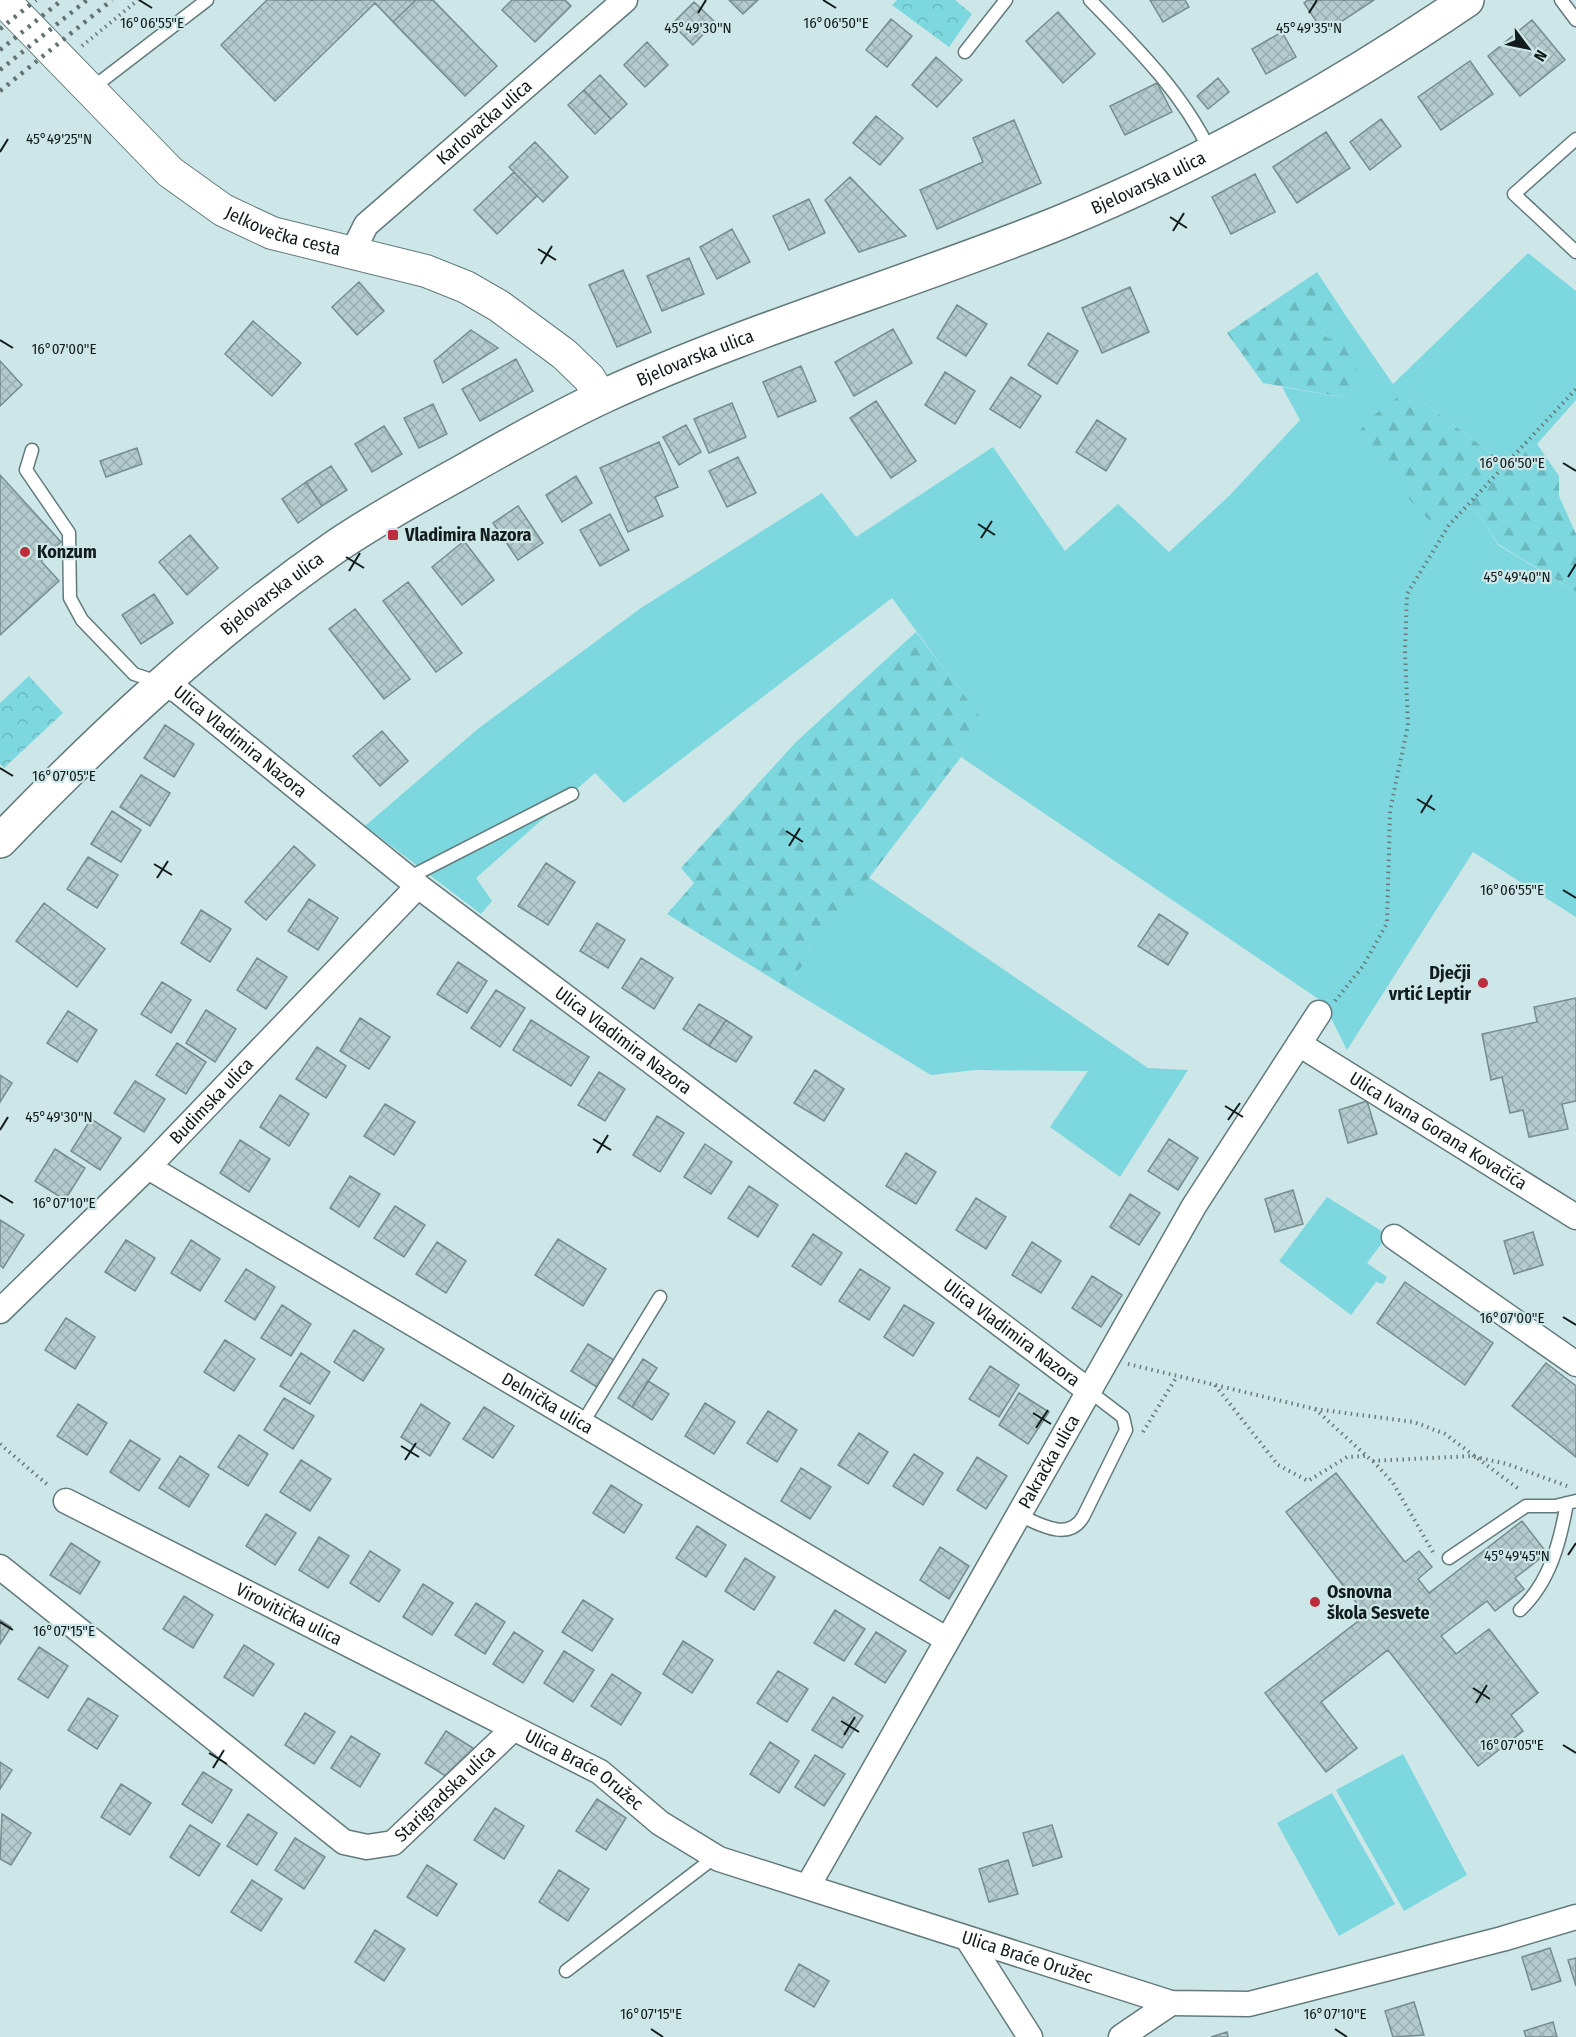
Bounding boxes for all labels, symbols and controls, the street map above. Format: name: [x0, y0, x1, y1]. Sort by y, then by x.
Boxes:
text: 16°06'55"E: [120, 14, 184, 32]
text: 16°06'50"E: [803, 14, 869, 32]
north arrow: [1498, 18, 1558, 78]
text: 45°49'30"N: [664, 19, 732, 37]
text: 45°49'35"N: [1276, 19, 1342, 37]
text: N: [1530, 47, 1551, 65]
street label: Karlovačka ulica: [432, 75, 537, 170]
text: 45°49'25"N: [26, 130, 92, 148]
street label: Bjelovarska ulica: [1088, 146, 1209, 219]
street label: Jelkovečka cesta: [222, 202, 343, 261]
street label: Bjelovarska ulica: [633, 325, 757, 391]
text: 16°07'00"E: [32, 340, 97, 358]
text: 16°06'50"E: [1479, 454, 1545, 472]
place label: Vladimira Nazora: [404, 524, 532, 546]
marker: Vladimira Nazora: [386, 528, 400, 542]
place label: Konzum: [37, 541, 97, 563]
marker: Konzum: [18, 545, 32, 559]
street label: Bjelovarska ulica: [216, 547, 328, 640]
text: 45°49'40"N: [1483, 568, 1551, 586]
street label: Ulica Vladimira Nazora: [169, 681, 311, 802]
text: 16°07'05"E: [32, 767, 96, 785]
text: 16°06'55"E: [1480, 881, 1544, 899]
place label: Dječji vrtić Leptir: [1388, 962, 1471, 1005]
marker: Dječji vrtić Leptir: [1476, 976, 1490, 990]
street label: Ulica Vladimira Nazora: [551, 982, 696, 1099]
street label: Budimska ulica: [165, 1053, 258, 1149]
street label: Ulica Ivana Gorana Kovačića: [1345, 1067, 1531, 1195]
text: 45°49'30"N: [25, 1108, 93, 1126]
text: 16°07'10"E: [32, 1194, 96, 1212]
street label: Ulica Vladimira Nazora: [939, 1274, 1084, 1391]
text: 16°07'00"E: [1480, 1309, 1545, 1327]
street label: Delnička ulica: [498, 1368, 597, 1439]
street label: Pakračka ulica: [1014, 1411, 1084, 1512]
text: 45°49'45"N: [1484, 1547, 1550, 1565]
street label: Virovitička ulica: [232, 1578, 346, 1650]
place label: Osnovna škola Sesvete: [1327, 1581, 1430, 1624]
marker: Osnovna škola Sesvete: [1308, 1595, 1322, 1609]
text: 16°07'15"E: [33, 1622, 95, 1640]
street label: Ulica Braće Oružec: [521, 1725, 648, 1815]
text: 16°07'05"E: [1480, 1736, 1544, 1754]
street label: Starigradska ulica: [390, 1740, 500, 1847]
street label: Ulica Braće Oružec: [959, 1926, 1095, 1988]
text: 16°07'15"E: [620, 2005, 682, 2023]
text: 16°07'10"E: [1303, 2005, 1367, 2023]

